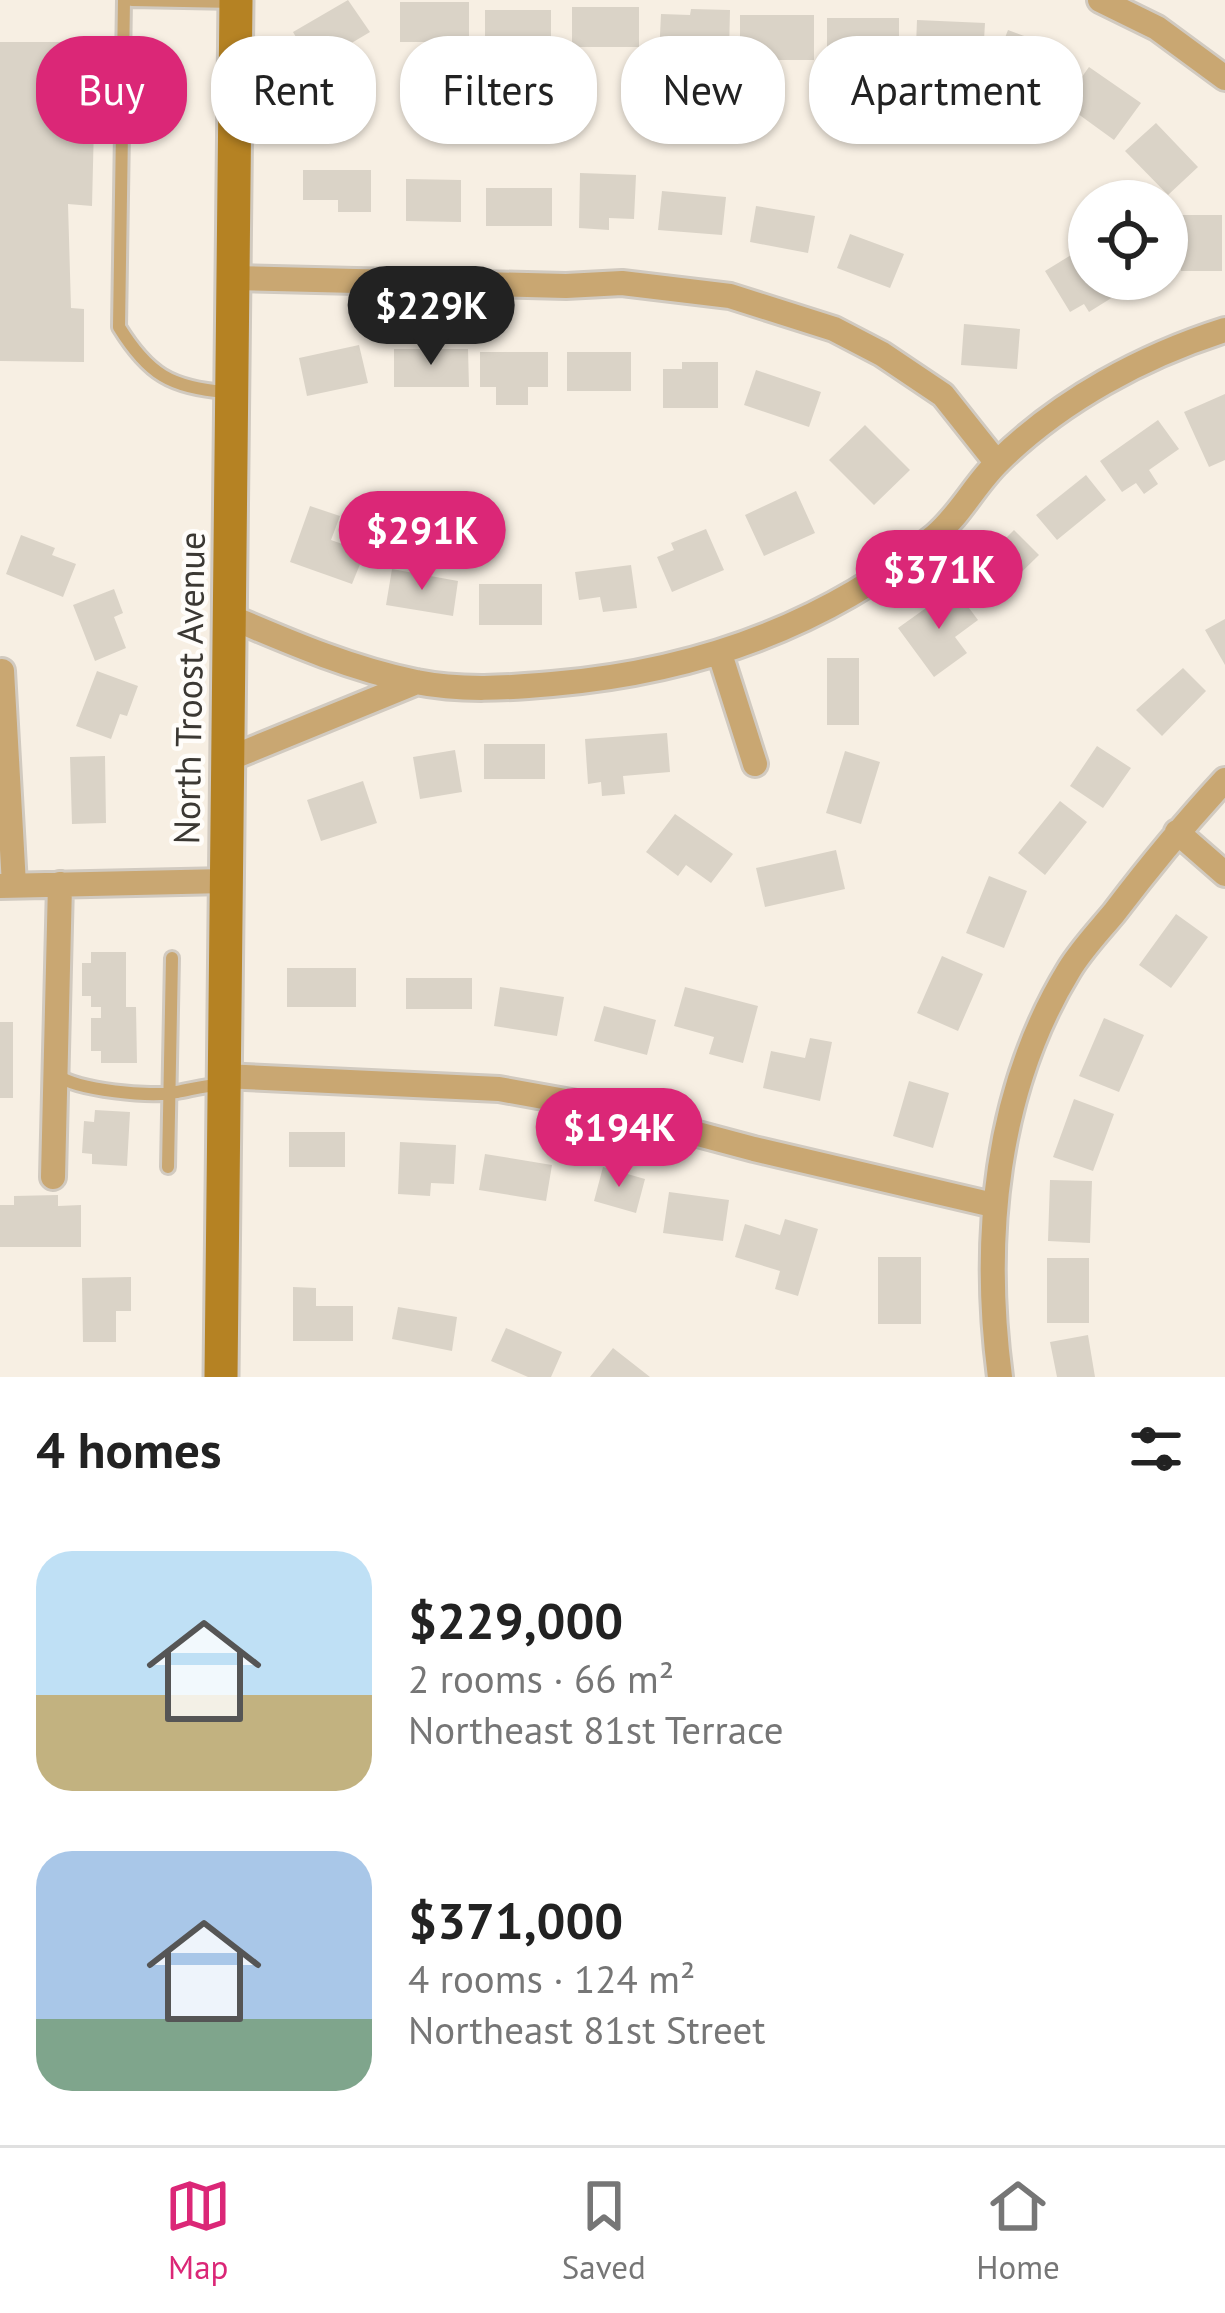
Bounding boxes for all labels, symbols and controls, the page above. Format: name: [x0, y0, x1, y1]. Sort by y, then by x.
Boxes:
chip: Buy: [36, 36, 187, 144]
chip: Rent: [211, 36, 376, 144]
chip: Filters: [400, 36, 597, 144]
chip: New: [621, 36, 785, 144]
chip: Apartment: [809, 36, 1083, 144]
map controls: [1068, 180, 1188, 300]
button: locate: [1068, 180, 1188, 300]
pin: $229K: [347, 266, 515, 368]
text: $229K: [375, 279, 487, 330]
pin: $291K: [338, 491, 506, 593]
text: $291K: [366, 504, 478, 555]
pin: $371K: [855, 530, 1023, 632]
street label: North Troost Avenue: [162, 531, 215, 845]
text: $371K: [883, 543, 995, 594]
pin: $194K: [535, 1088, 703, 1190]
text: $194K: [563, 1101, 675, 1152]
text: 4 homes: [36, 1416, 222, 1482]
icon: filters: [1123, 1416, 1189, 1482]
text: $229,000: [408, 1587, 623, 1653]
icon: home: [132, 1599, 276, 1743]
text: 2 rooms · 66 m²: [408, 1653, 674, 1704]
text: Northeast 81st Terrace: [408, 1704, 784, 1755]
text: $371,000: [408, 1887, 623, 1953]
icon: home: [132, 1899, 276, 2043]
text: 4 rooms · 124 m²: [408, 1953, 695, 2004]
text: Northeast 81st Street: [408, 2004, 766, 2055]
tab: Map: [165, 2173, 231, 2288]
tab: Saved: [562, 2173, 646, 2288]
tab: Home: [976, 2173, 1060, 2288]

